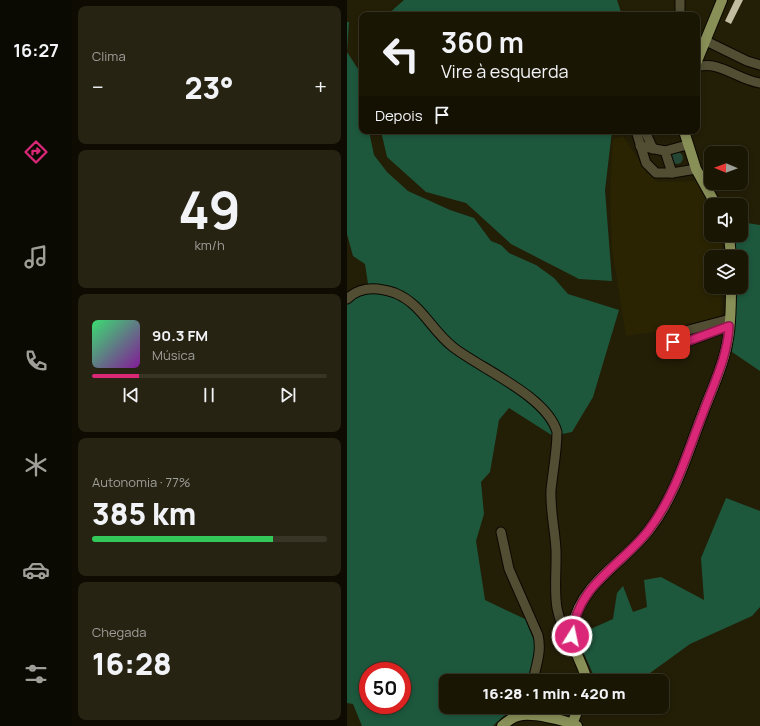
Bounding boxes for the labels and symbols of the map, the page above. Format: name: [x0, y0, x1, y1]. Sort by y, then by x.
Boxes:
north arrow: [704, 146, 748, 190]
pin: [656, 325, 690, 359]
position arrow: [551, 615, 593, 657]
speed limit sign: 50: [359, 662, 411, 714]

